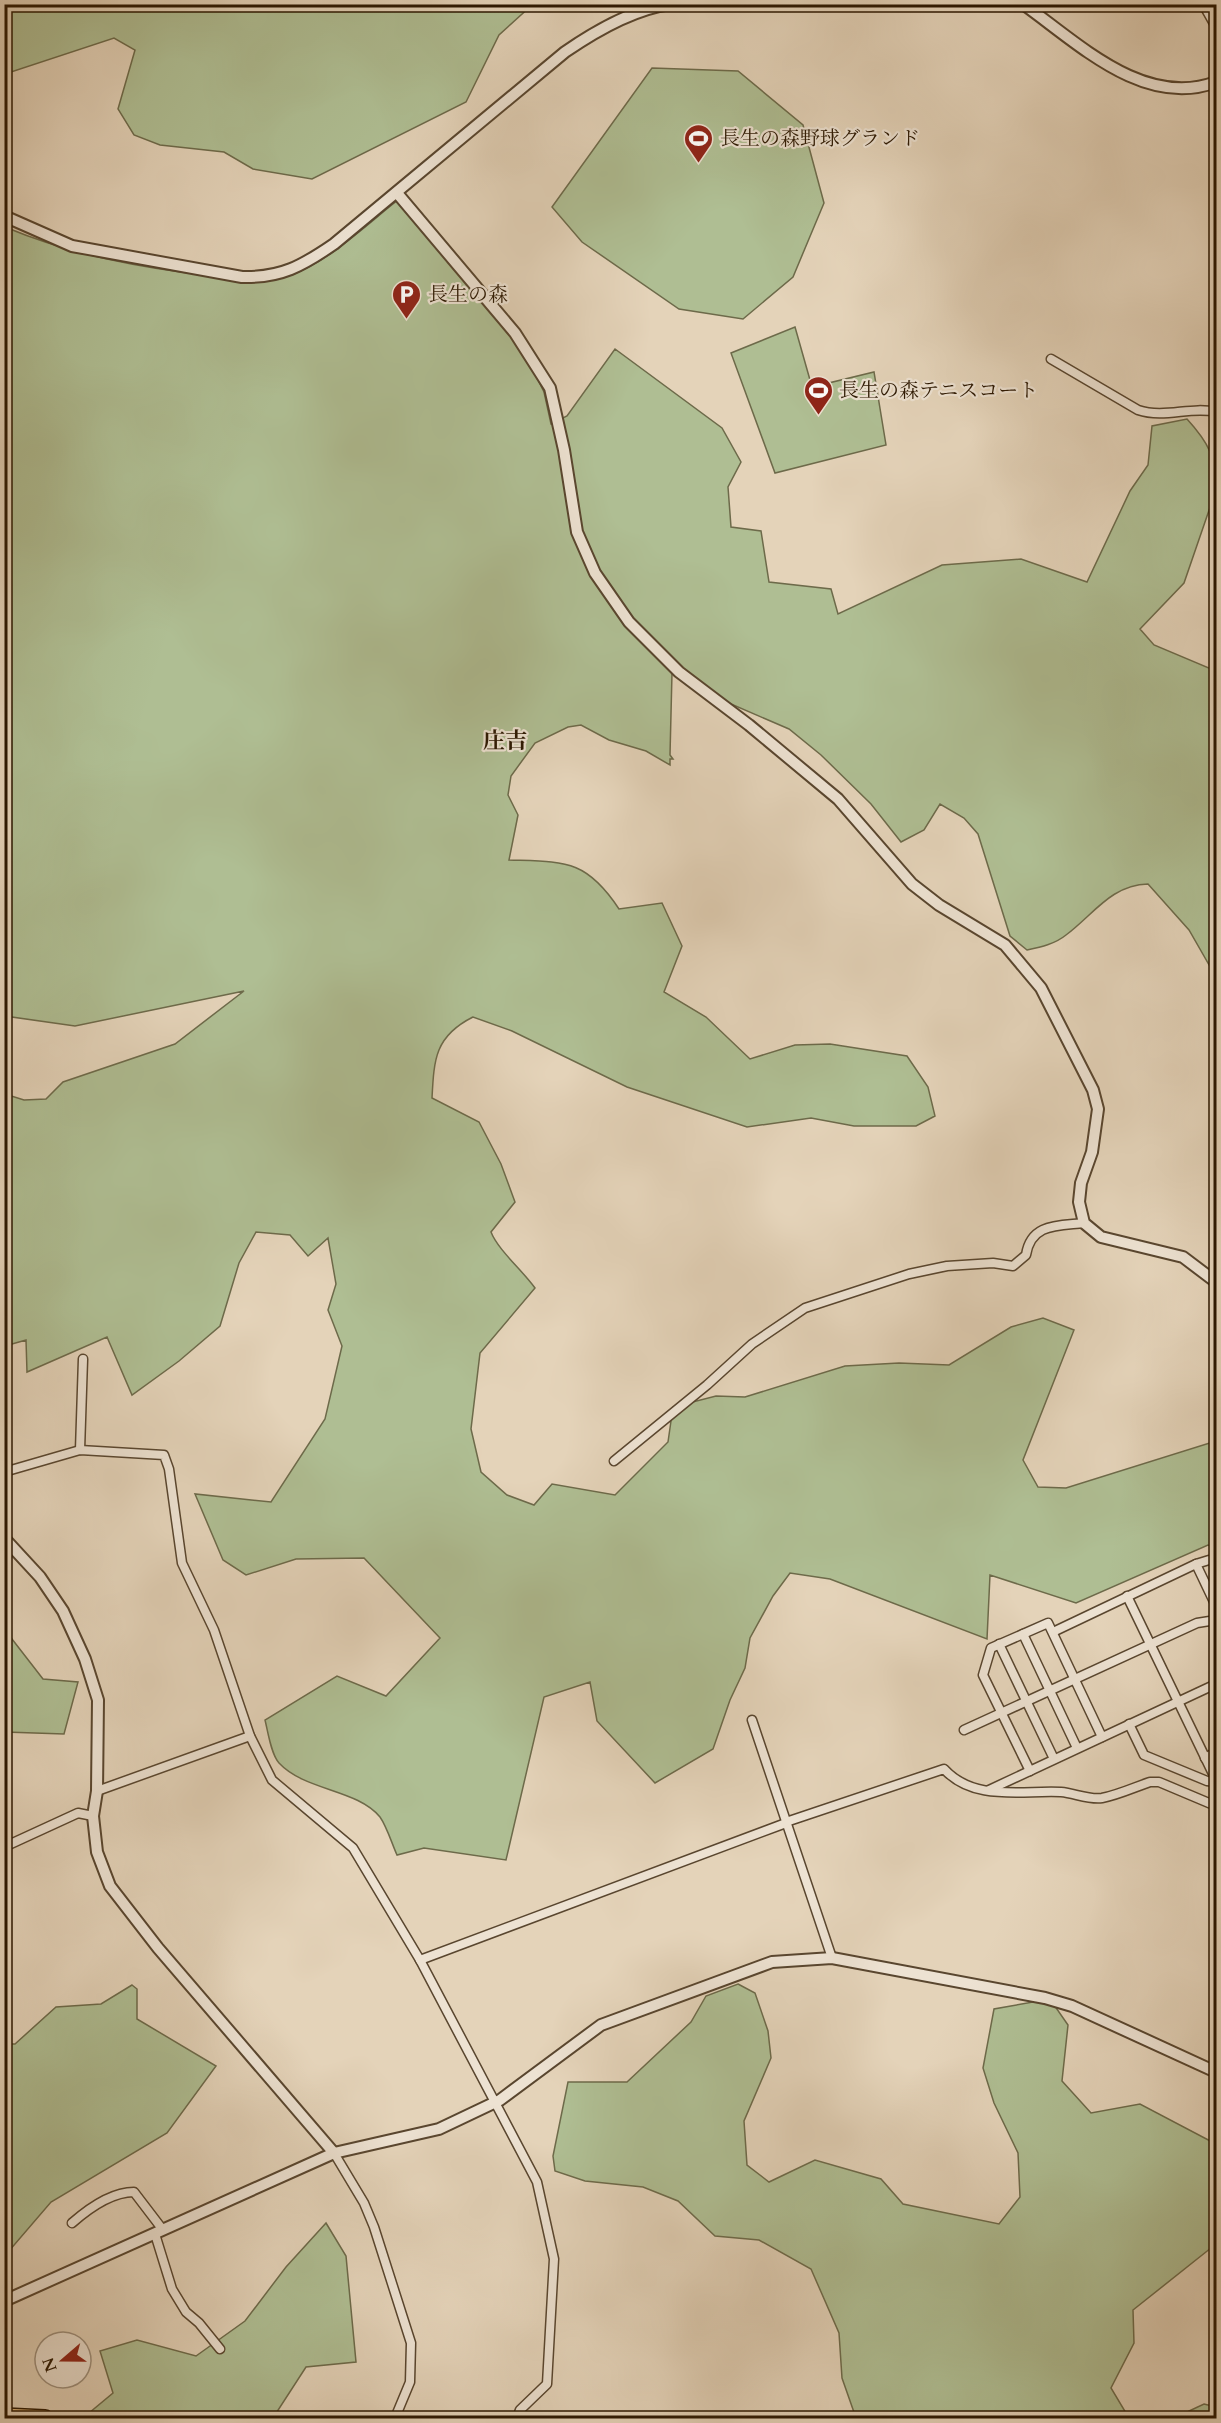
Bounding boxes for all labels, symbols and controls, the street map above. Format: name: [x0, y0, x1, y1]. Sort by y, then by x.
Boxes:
sports icon: 長生の森野球グランド: [683, 122, 715, 164]
place label: 長生の森野球グランド: [720, 125, 920, 152]
parking icon: 長生の森: [391, 278, 423, 320]
place label: 長生の森: [428, 281, 508, 308]
sports icon: 長生の森テニスコート: [802, 374, 834, 416]
place label: 長生の森テニスコート: [839, 377, 1038, 404]
district label: 庄吉: [483, 726, 527, 756]
north arrow: [33, 2330, 93, 2390]
text: N: [37, 2354, 63, 2375]

